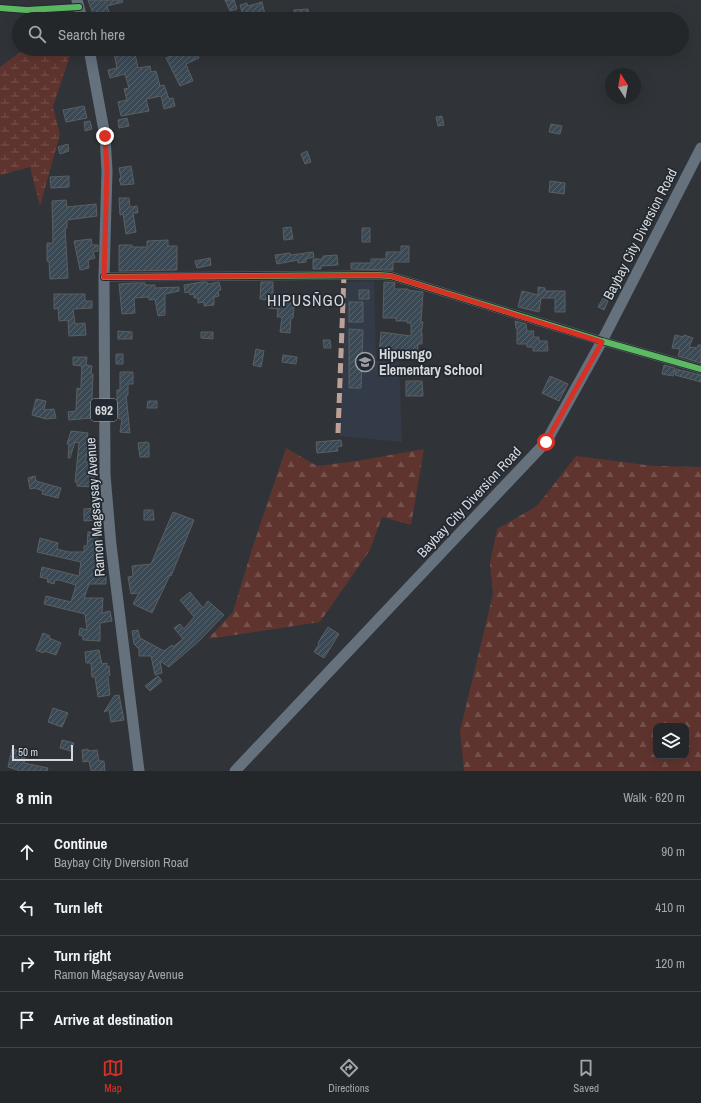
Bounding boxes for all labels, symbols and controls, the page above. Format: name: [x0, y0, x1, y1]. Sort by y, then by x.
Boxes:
search box: [12, 12, 689, 56]
icon: search: [26, 23, 48, 45]
text: Search here: [58, 24, 125, 45]
north arrow: [605, 68, 641, 104]
route end: [96, 127, 114, 145]
street label: Baybay City Diversion Road: [599, 165, 681, 303]
district label: HIPUSÑGO: [267, 289, 345, 311]
place label: Hipusngo Elementary School: [379, 345, 482, 379]
school or university icon: Hipusngo Elementary School: [354, 351, 376, 373]
road number: 692: [91, 399, 117, 421]
route start: [537, 433, 555, 451]
street label: Ramon Magsaysay Avenue: [81, 437, 109, 577]
street label: Baybay City Diversion Road: [413, 443, 525, 561]
map controls: [653, 723, 689, 759]
button: layers: [653, 723, 689, 759]
scale bar: [12, 743, 73, 762]
text: 50 m: [18, 745, 38, 759]
text: 8 min: [16, 786, 52, 809]
text: Walk · 620 m: [623, 789, 685, 806]
text: Continue: [54, 833, 107, 854]
icon: ahead: [16, 841, 38, 863]
text: 90 m: [661, 843, 685, 860]
text: Baybay City Diversion Road: [54, 854, 189, 871]
icon: left: [16, 897, 38, 919]
text: Turn left: [54, 897, 102, 918]
text: 410 m: [655, 899, 685, 916]
text: Turn right: [54, 945, 111, 966]
icon: right: [16, 953, 38, 975]
text: 120 m: [655, 955, 685, 972]
text: Ramon Magsaysay Avenue: [54, 966, 184, 983]
icon: arrive: [16, 1009, 38, 1031]
text: Arrive at destination: [54, 1009, 173, 1030]
tab: Map: [102, 1057, 124, 1095]
tab: Directions: [328, 1057, 369, 1095]
tab: Saved: [573, 1057, 599, 1095]

